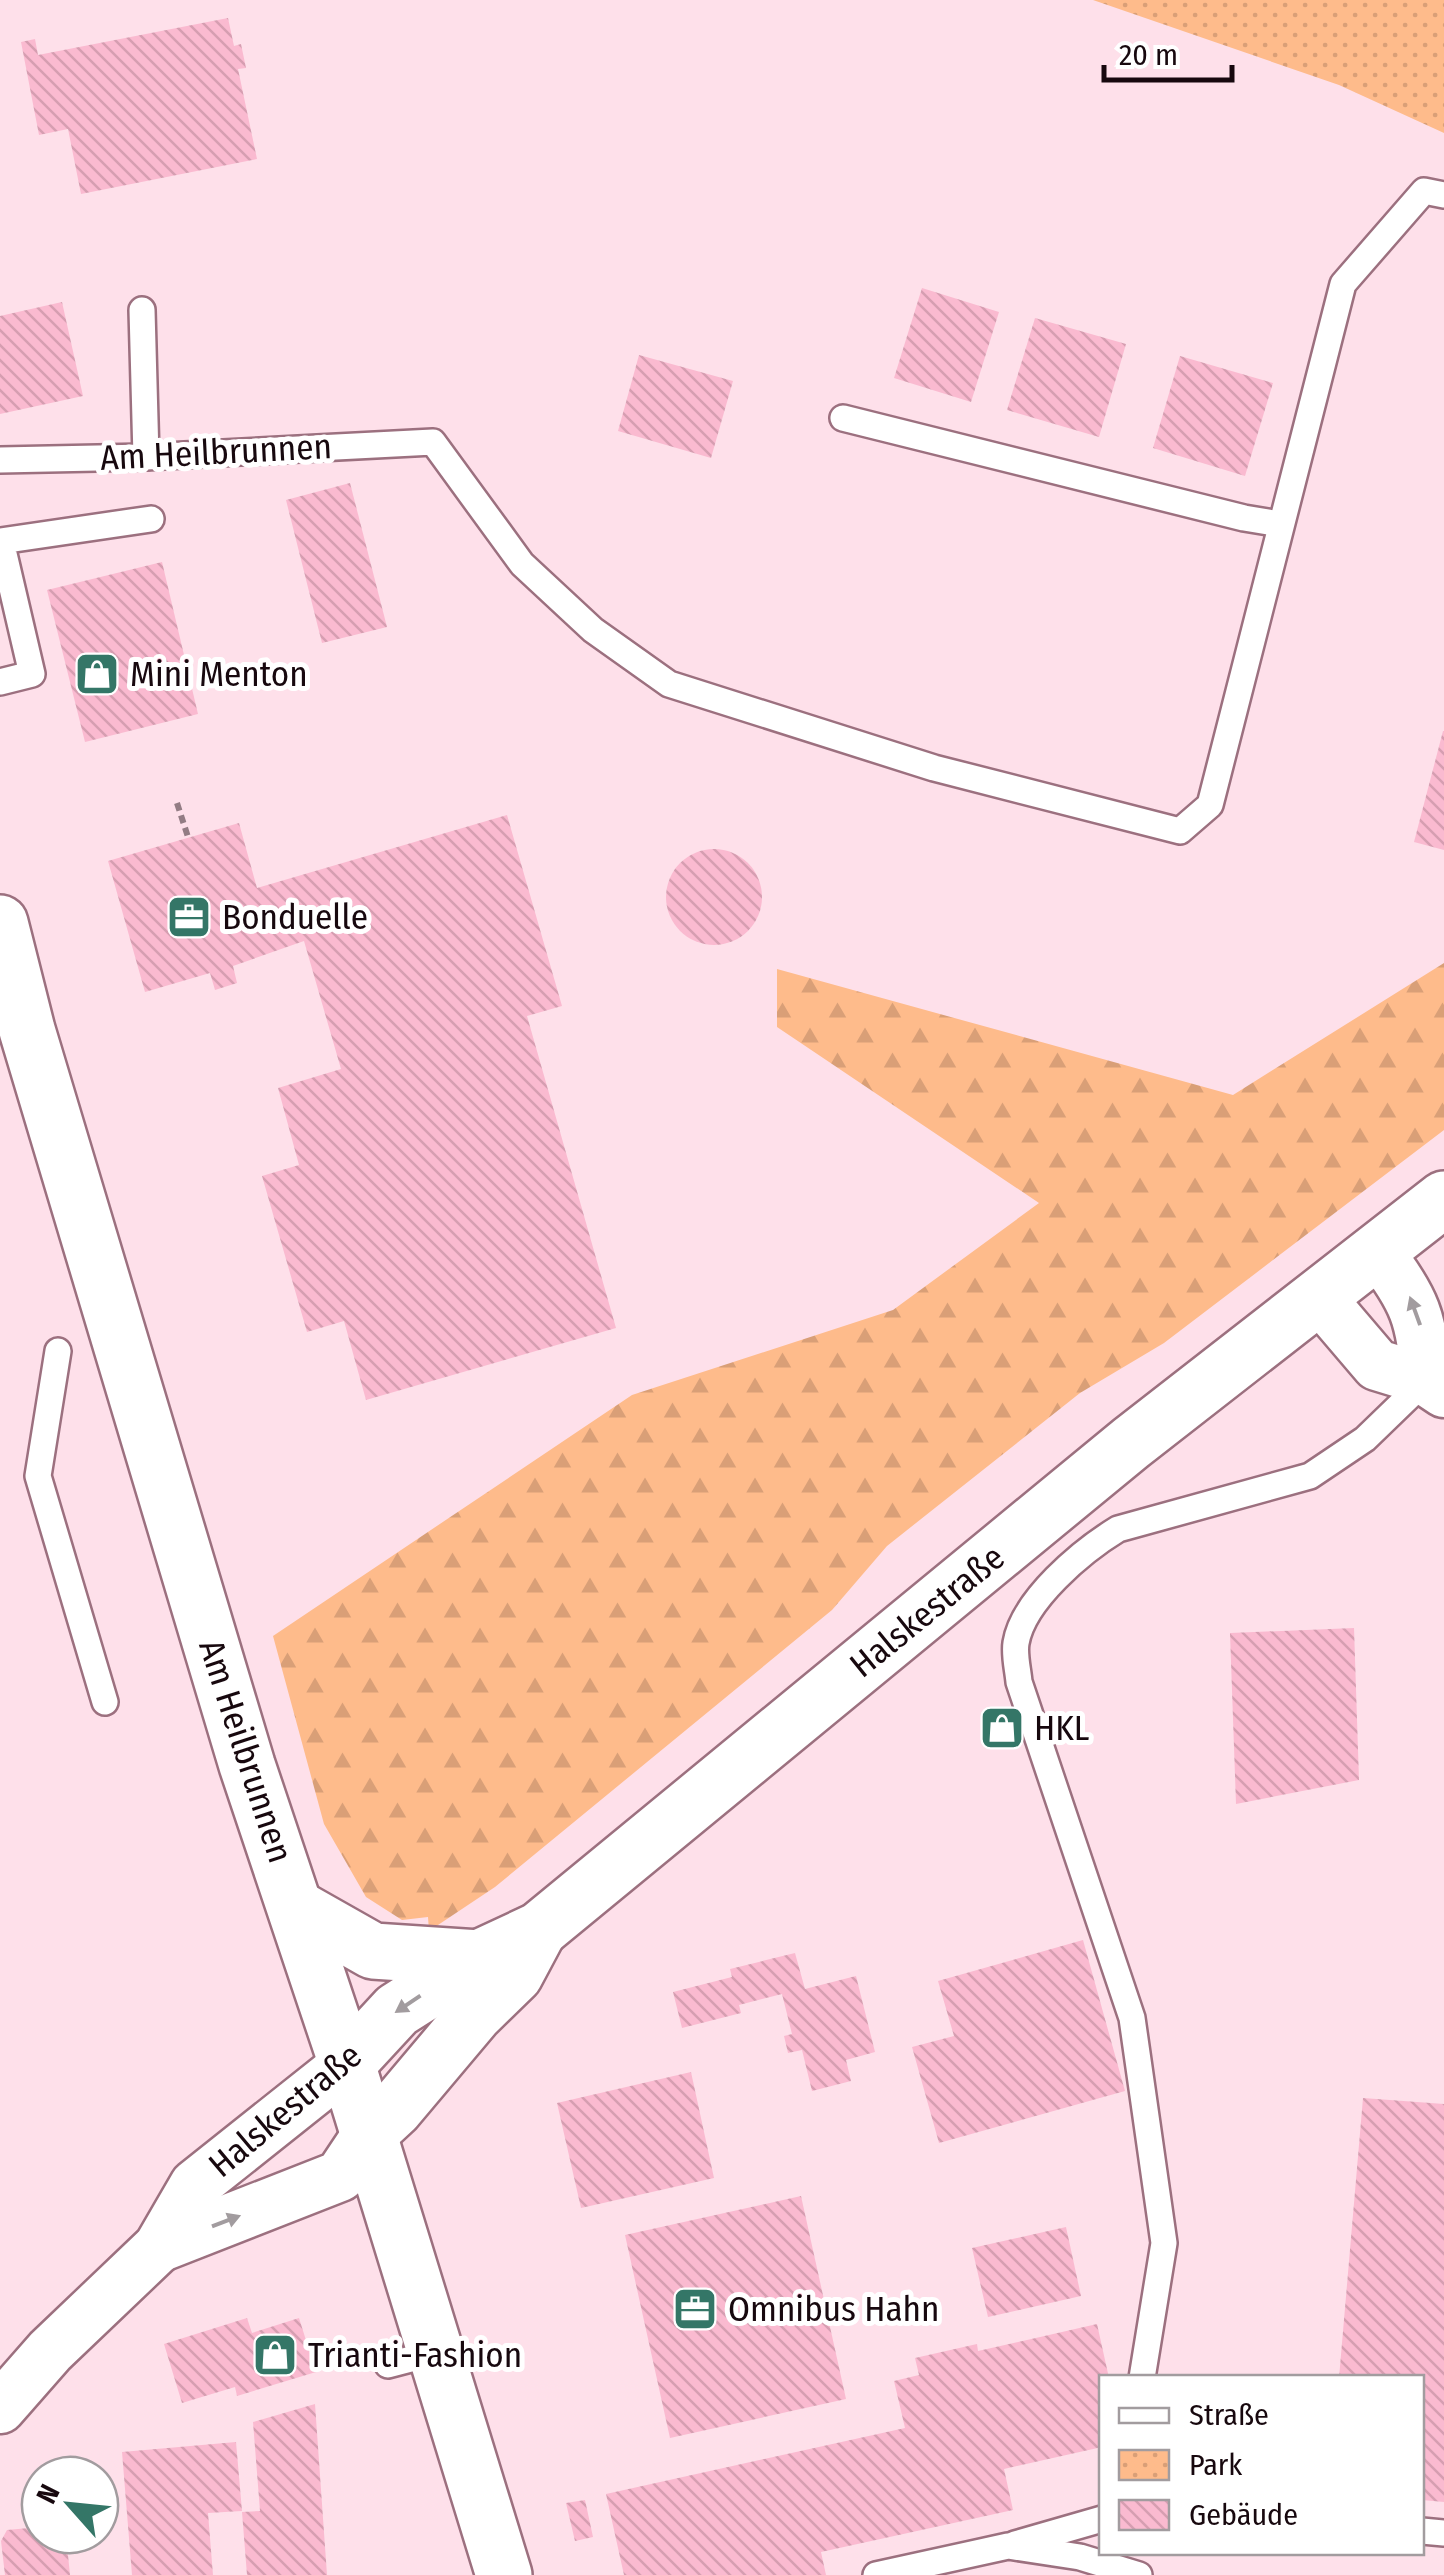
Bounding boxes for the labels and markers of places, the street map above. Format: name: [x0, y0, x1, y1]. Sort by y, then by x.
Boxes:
shop icon: Mini Menton: [74, 651, 120, 697]
place label: Mini Menton: [130, 653, 308, 695]
office icon: Bonduelle: [166, 894, 212, 940]
place label: Bonduelle: [222, 896, 368, 938]
shop icon: HKL: [979, 1705, 1025, 1751]
place label: HKL: [1034, 1707, 1090, 1749]
office icon: Omnibus Hahn: [672, 2286, 718, 2332]
place label: Omnibus Hahn: [728, 2288, 940, 2330]
shop icon: Trianti-Fashion: [252, 2332, 298, 2378]
place label: Trianti-Fashion: [308, 2334, 522, 2376]

